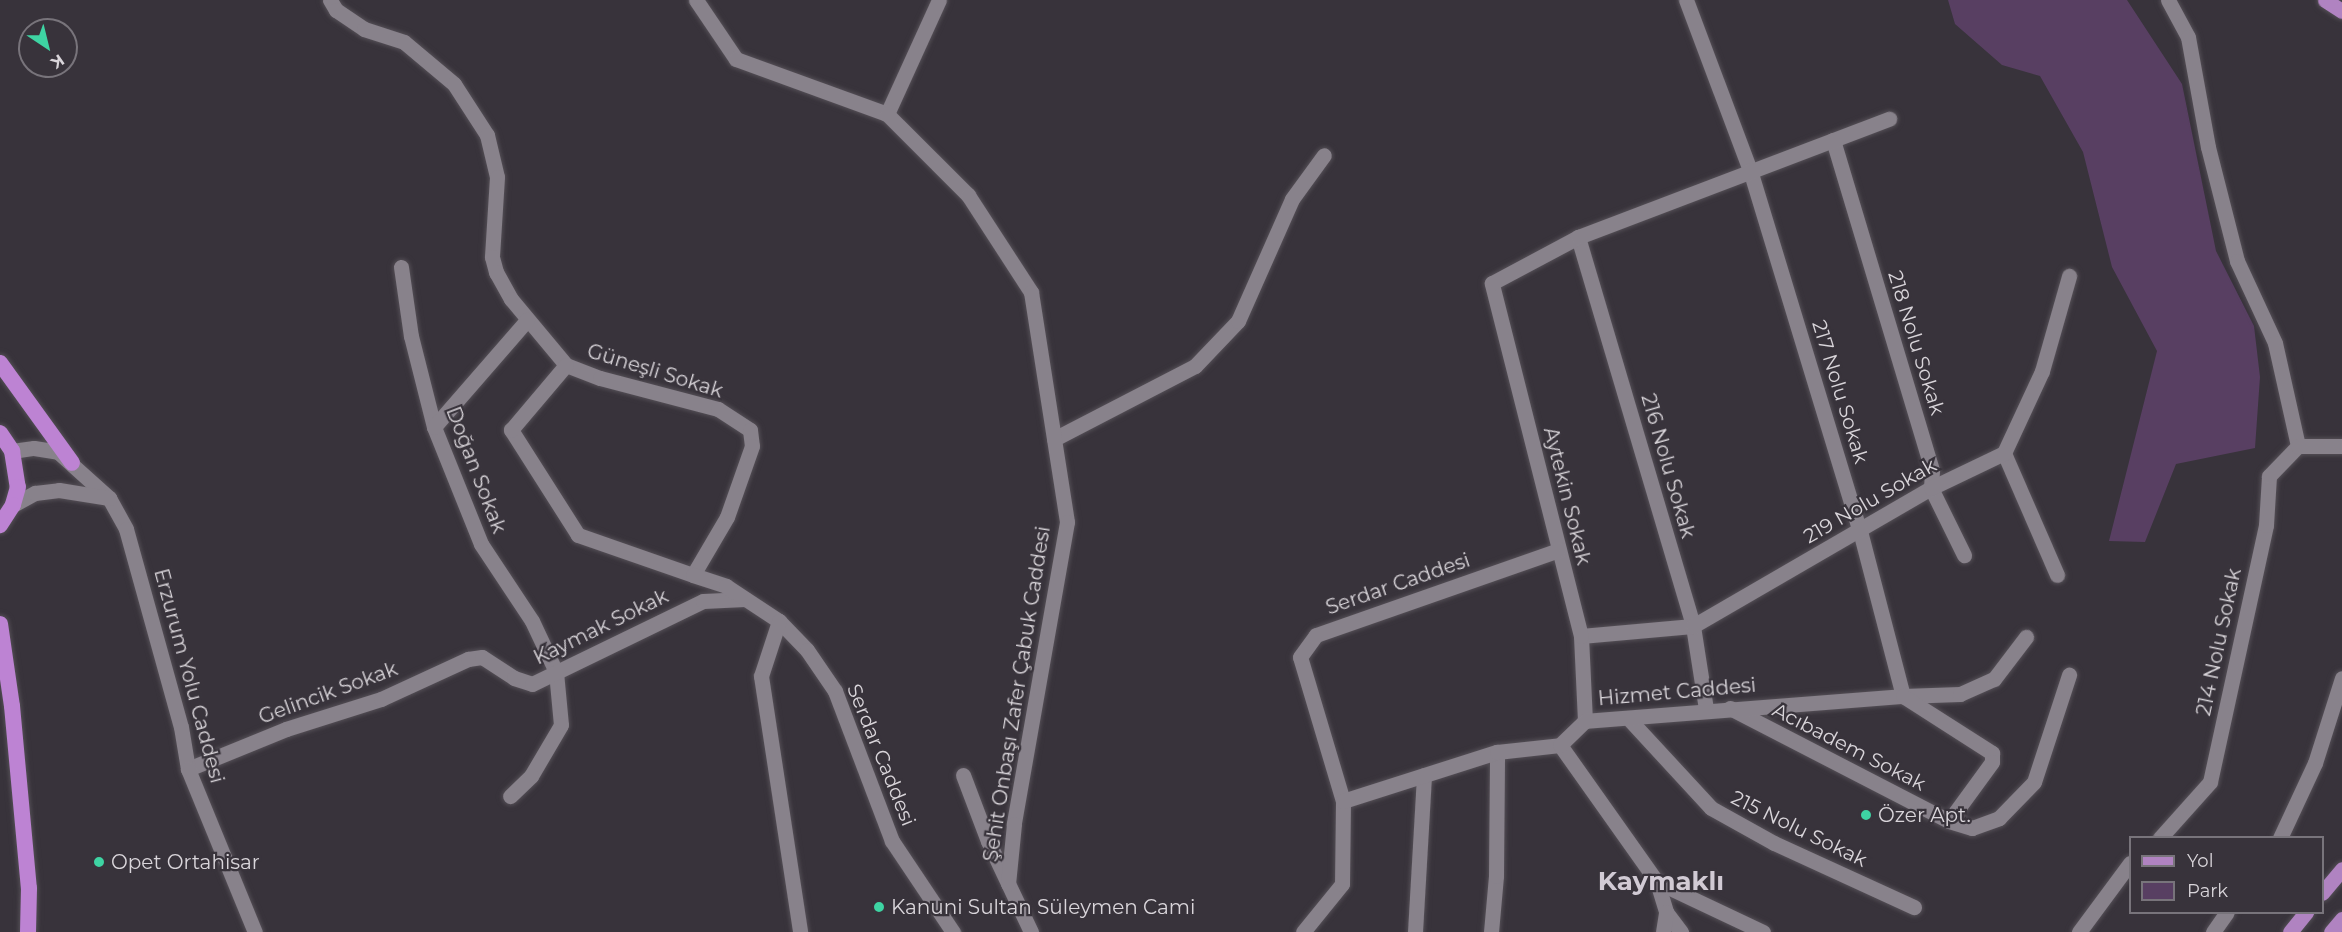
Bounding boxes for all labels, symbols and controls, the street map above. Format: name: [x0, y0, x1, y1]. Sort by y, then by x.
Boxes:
north arrow: [18, 18, 78, 78]
text: K: [47, 50, 68, 73]
street label: 218 Nolu Sokak: [1883, 268, 1949, 418]
street label: 217 Nolu Sokak: [1807, 317, 1873, 467]
street label: Güneşli Sokak: [584, 339, 726, 403]
street label: 216 Nolu Sokak: [1636, 391, 1700, 541]
street label: Doğan Sokak: [441, 403, 511, 537]
street label: Aytekin Sokak: [1538, 425, 1596, 567]
street label: 219 Nolu Sokak: [1799, 453, 1941, 549]
street label: Şehit Onbaşı Zafer Çabuk Caddesi: [979, 525, 1055, 863]
street label: Serdar Caddesi: [1323, 548, 1473, 620]
street label: Erzurum Yolu Caddesi: [149, 566, 229, 786]
street label: 214 Nolu Sokak: [2192, 566, 2246, 718]
street label: Kaymak Sokak: [530, 584, 672, 670]
street label: Gelincik Sokak: [255, 657, 401, 729]
street label: Hizmet Caddesi: [1597, 673, 1757, 711]
street label: Serdar Caddesi: [842, 681, 920, 829]
street label: Acıbadem Sokak: [1768, 698, 1930, 796]
street label: 215 Nolu Sokak: [1727, 786, 1871, 872]
place label: Özer Apt.: [1878, 803, 1971, 827]
marker: Özer Apt.: [1859, 808, 1873, 822]
legend: [2129, 836, 2324, 914]
place label: Opet Ortahisar: [111, 850, 260, 874]
text: Yol: [2187, 850, 2213, 872]
marker: Opet Ortahisar: [92, 855, 106, 869]
district label: Kaymaklı: [1598, 866, 1724, 898]
text: Park: [2187, 880, 2228, 902]
place label: Kanuni Sultan Süleymen Cami: [891, 895, 1195, 919]
marker: Kanuni Sultan Süleymen Cami: [872, 900, 886, 914]

